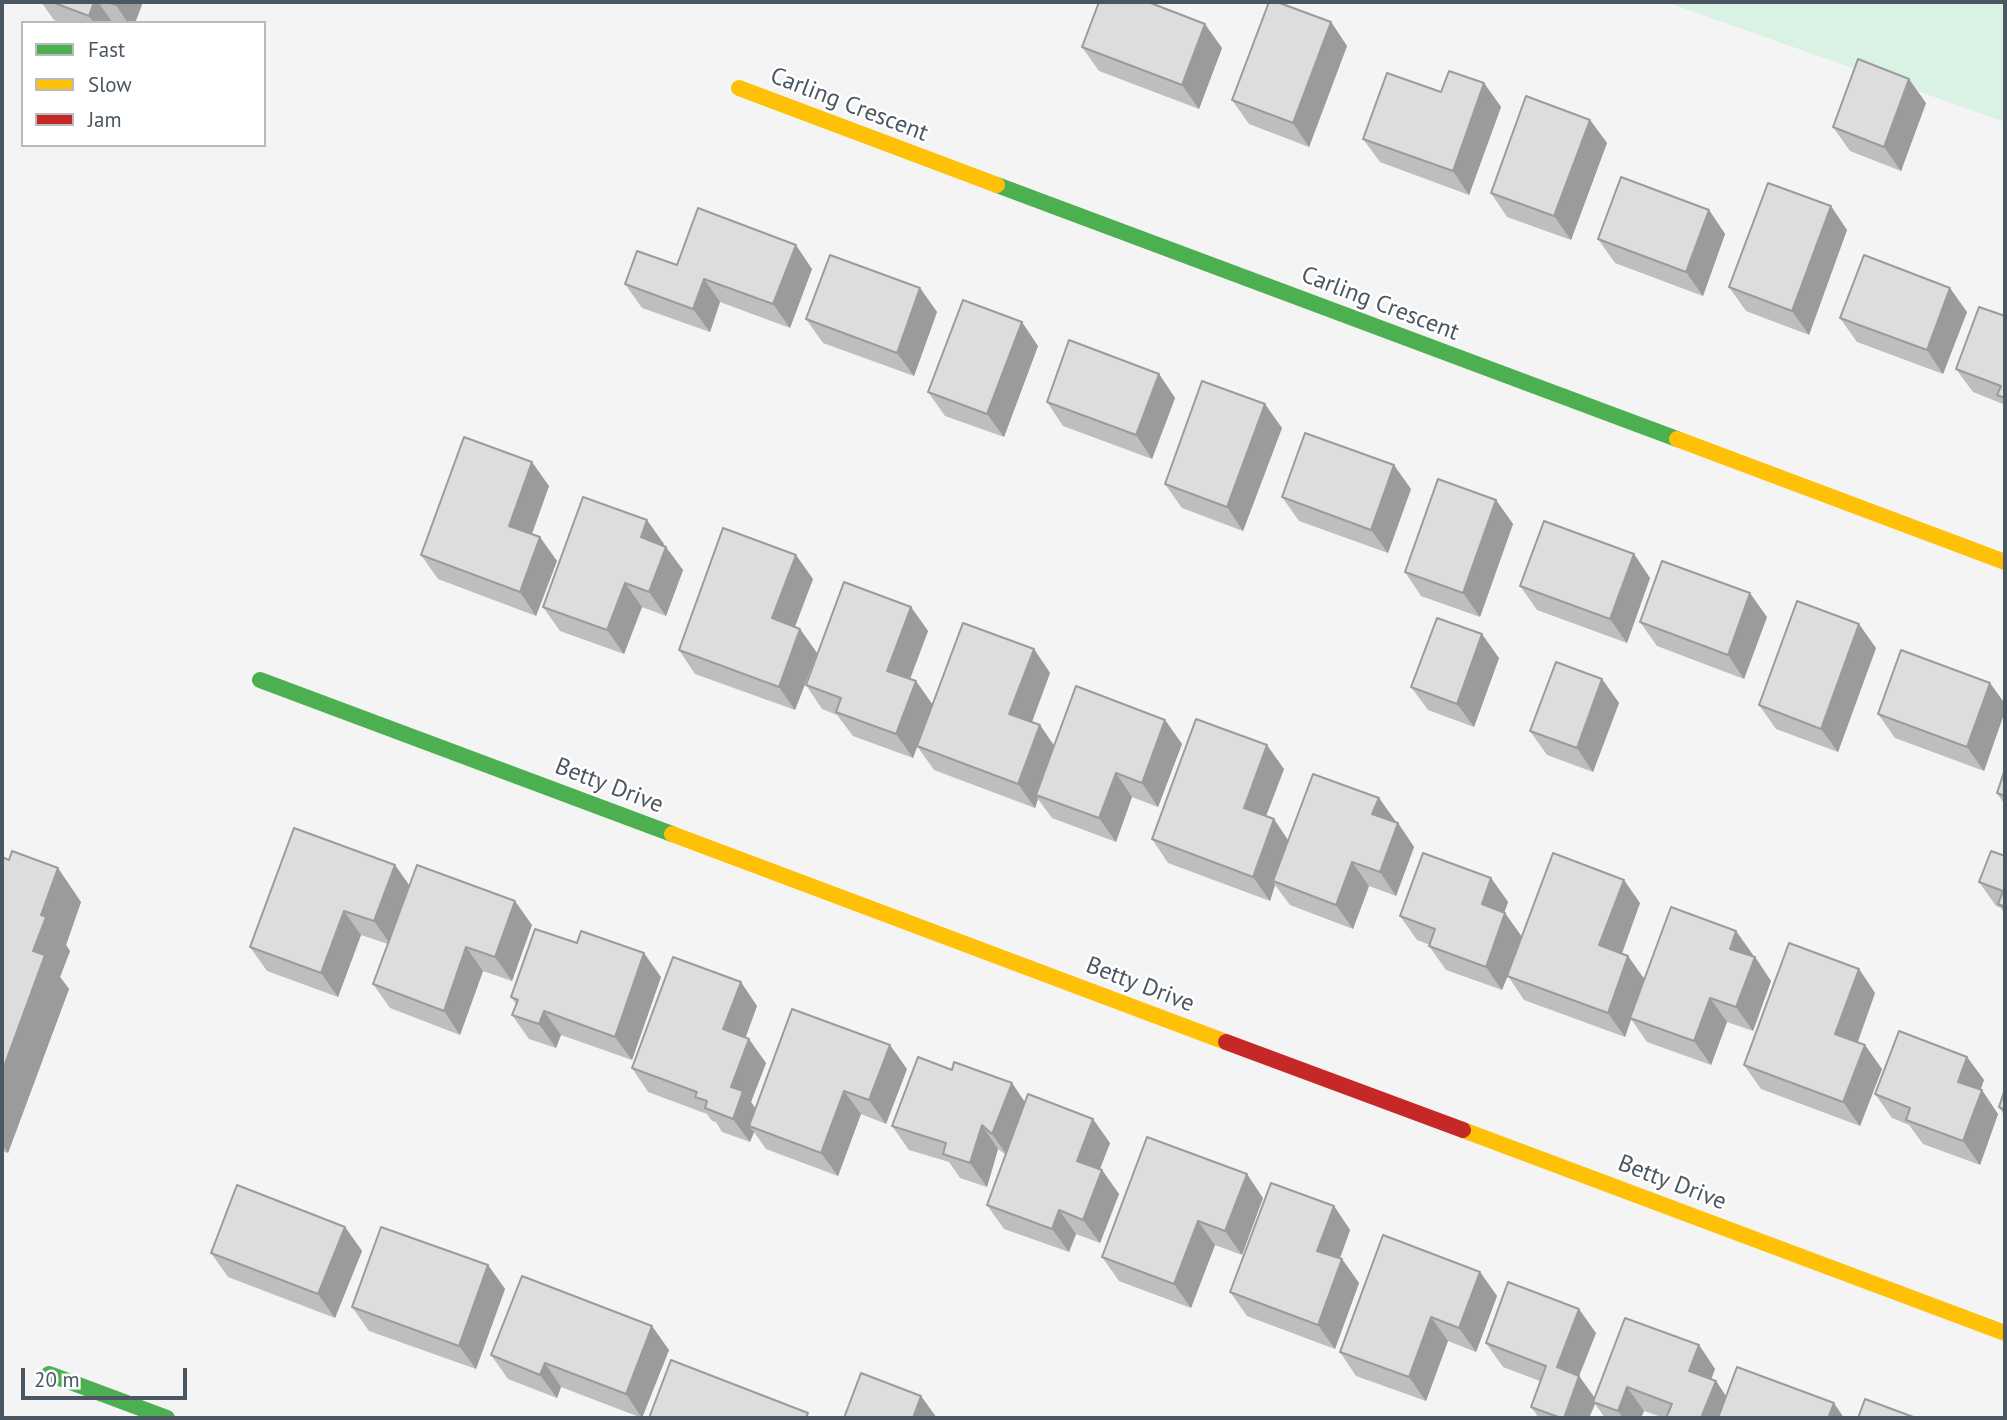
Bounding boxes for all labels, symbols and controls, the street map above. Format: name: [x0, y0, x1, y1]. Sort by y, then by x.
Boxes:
legend: [21, 21, 266, 147]
text: Fast: [88, 36, 125, 63]
street label: Carling Crescent: [766, 62, 932, 148]
text: Slow: [88, 71, 132, 98]
text: Jam: [88, 106, 122, 133]
street label: Carling Crescent: [1297, 261, 1463, 347]
street label: Betty Drive: [551, 752, 667, 820]
street label: Betty Drive: [1082, 951, 1198, 1019]
street label: Betty Drive: [1614, 1149, 1730, 1217]
scale bar: [24, 1354, 191, 1398]
text: 20 m: [34, 1366, 80, 1393]

